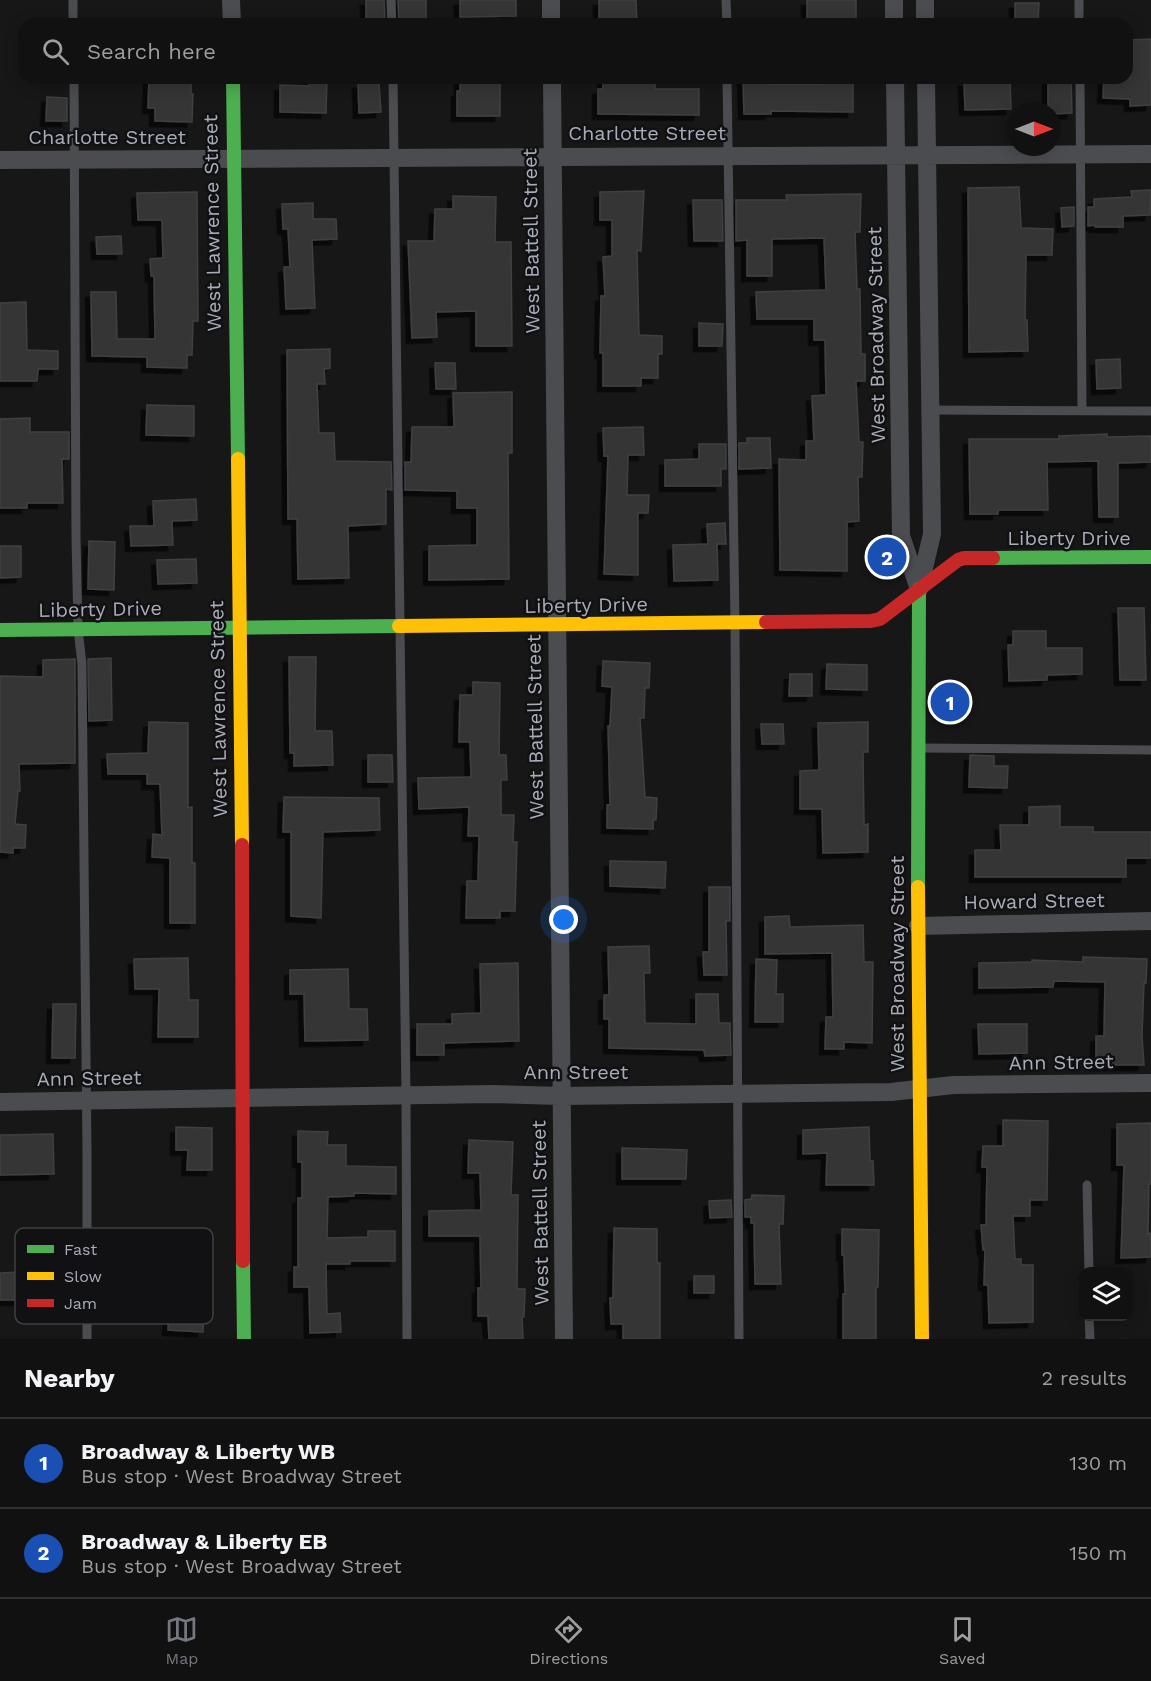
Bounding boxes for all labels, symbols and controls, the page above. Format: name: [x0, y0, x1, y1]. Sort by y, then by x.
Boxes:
search box: [18, 18, 1133, 84]
icon: search: [39, 35, 72, 68]
text: Search here: [87, 39, 216, 64]
north arrow: [1007, 102, 1061, 156]
street label: West Lawrence Street: [198, 114, 226, 332]
street label: Charlotte Street: [568, 121, 726, 145]
street label: Charlotte Street: [28, 125, 186, 149]
street label: West Battell Street: [517, 148, 545, 334]
street label: West Broadway Street: [862, 226, 890, 444]
street label: Liberty Drive: [1007, 526, 1131, 550]
pin: 2: [868, 534, 906, 580]
street label: Liberty Drive: [524, 592, 648, 618]
street label: Liberty Drive: [38, 596, 162, 622]
street label: West Lawrence Street: [204, 600, 232, 818]
street label: West Battell Street: [521, 634, 549, 820]
pin: 1: [930, 680, 970, 724]
street label: West Broadway Street: [885, 855, 909, 1072]
street label: Howard Street: [963, 888, 1106, 914]
your location: [549, 905, 578, 934]
street label: Ann Street: [1008, 1049, 1114, 1075]
street label: Ann Street: [524, 1060, 629, 1084]
street label: Ann Street: [36, 1065, 142, 1091]
street label: West Battell Street: [526, 1120, 554, 1306]
legend: [15, 1228, 213, 1324]
text: Fast: [64, 1240, 97, 1259]
text: Slow: [64, 1267, 102, 1286]
map controls: [1079, 1267, 1133, 1321]
button: layers: [1079, 1267, 1133, 1321]
text: Jam: [64, 1294, 97, 1313]
text: Nearby: [24, 1363, 115, 1393]
text: 2 results: [1042, 1366, 1127, 1390]
text: Broadway & Liberty WB: [81, 1439, 335, 1464]
text: 1: [39, 1451, 48, 1475]
text: 130 m: [1069, 1451, 1127, 1475]
text: Bus stop · West Broadway Street: [81, 1464, 402, 1488]
text: Broadway & Liberty EB: [81, 1529, 327, 1554]
text: 2: [38, 1541, 49, 1565]
text: 150 m: [1069, 1541, 1127, 1565]
text: Bus stop · West Broadway Street: [81, 1554, 402, 1578]
tab: Map: [165, 1613, 198, 1668]
tab: Directions: [529, 1613, 608, 1668]
tab: Saved: [939, 1613, 986, 1668]

